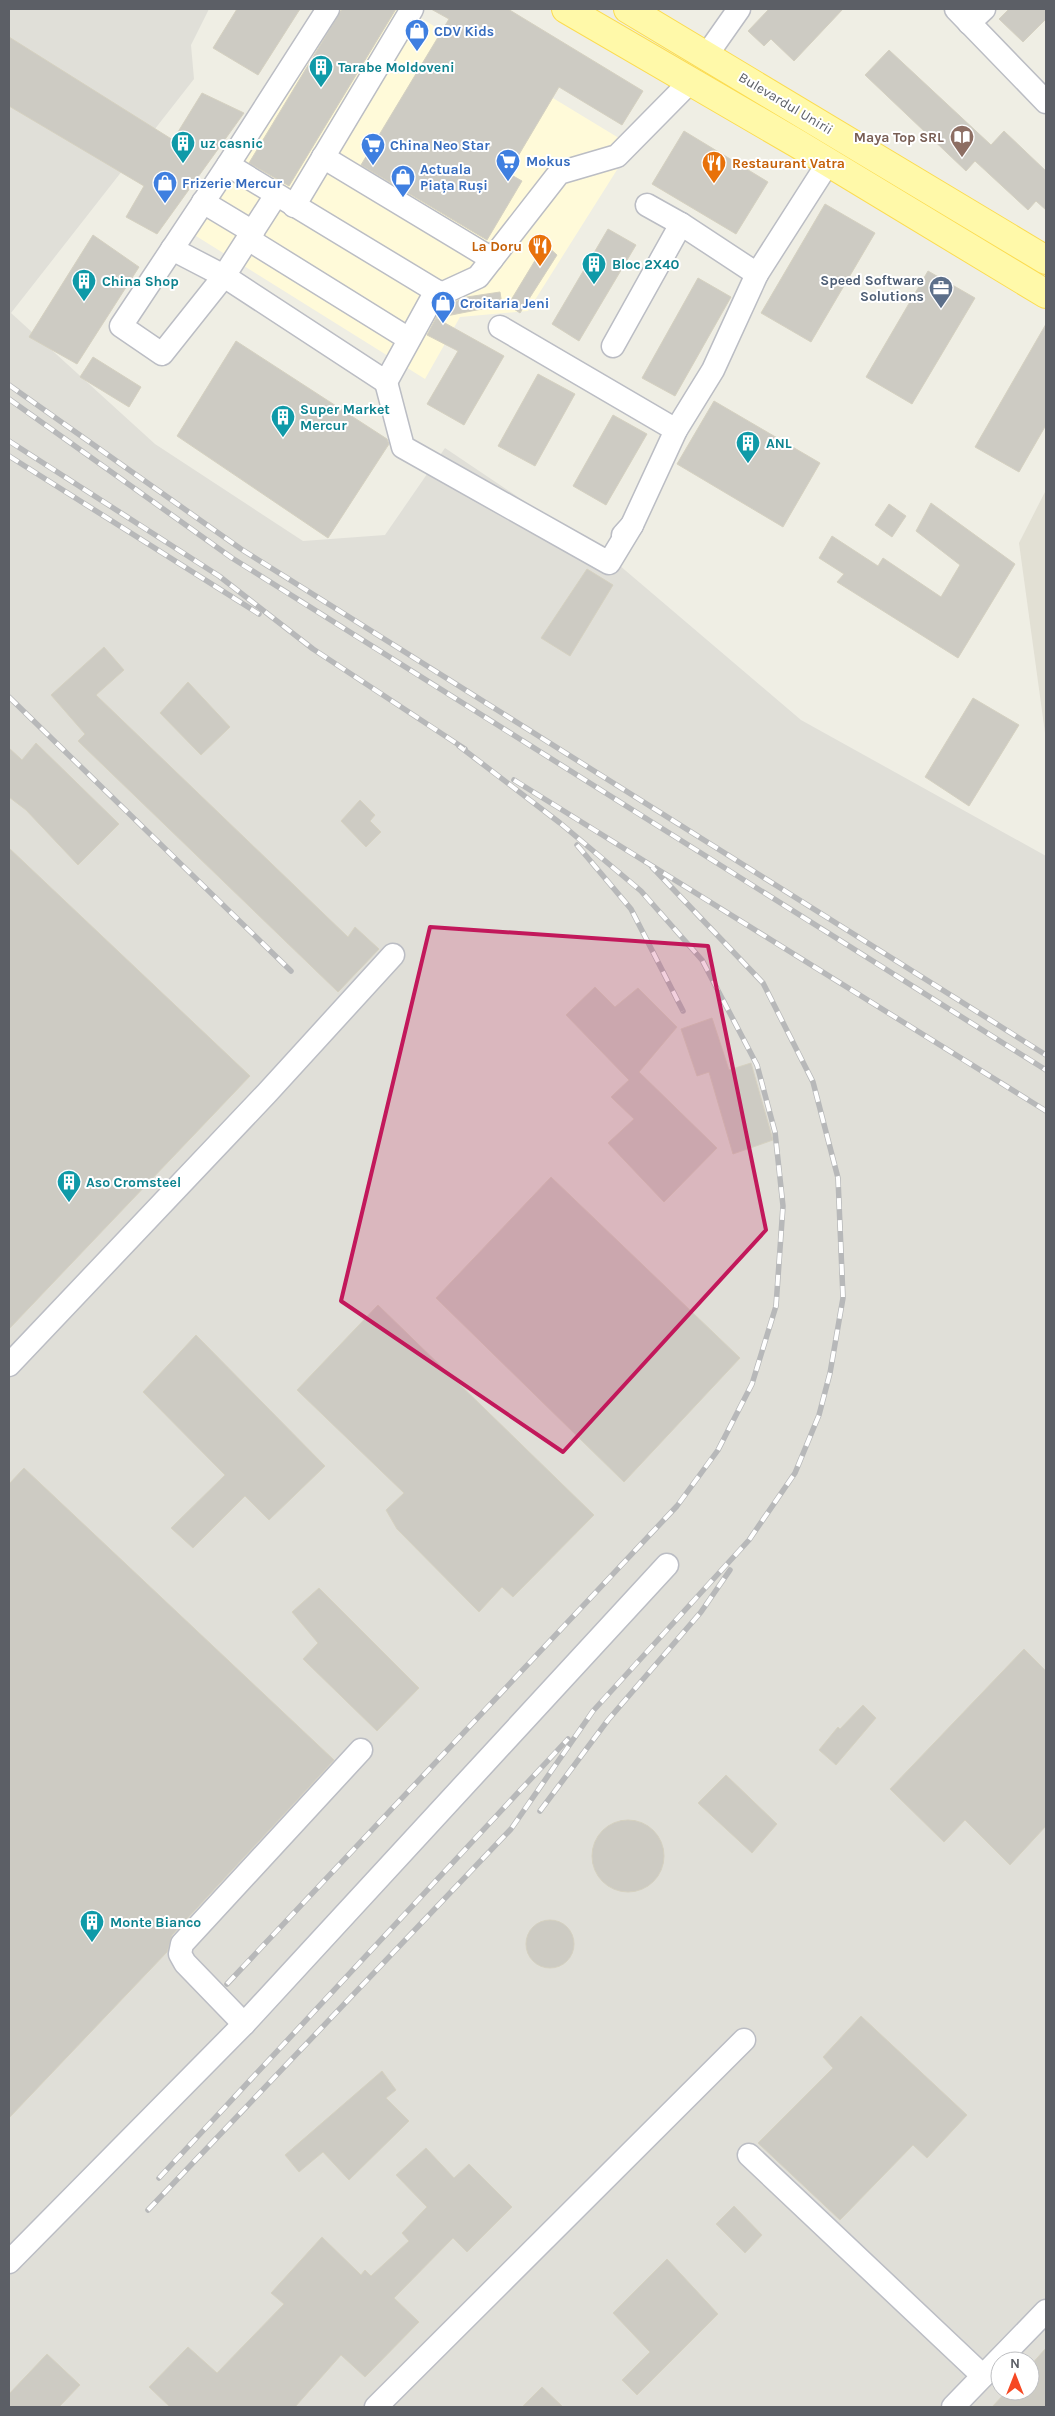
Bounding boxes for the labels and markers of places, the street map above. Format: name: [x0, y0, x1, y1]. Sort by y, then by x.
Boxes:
shop icon: CDV Kids: [404, 18, 430, 52]
place label: CDV Kids: [434, 23, 494, 40]
building icon: Tarabe Moldoveni: [308, 54, 334, 88]
place label: Tarabe Moldoveni: [338, 59, 455, 76]
library icon: Maya Top SRL: [949, 124, 975, 158]
place label: Maya Top SRL: [854, 129, 944, 146]
building icon: uz casnic: [170, 130, 196, 164]
supermarket icon: China Neo Star: [360, 132, 386, 166]
place label: uz casnic: [200, 135, 263, 152]
place label: China Neo Star: [390, 137, 490, 154]
supermarket icon: Mokus: [495, 148, 521, 182]
restaurant icon: Restaurant Vatra: [701, 150, 727, 184]
place label: Mokus: [526, 153, 571, 170]
place label: Restaurant Vatra: [732, 155, 845, 172]
place label: Actuala Piața Ruși: [420, 161, 488, 194]
shop icon: Actuala Piața Ruși: [390, 164, 416, 198]
shop icon: Frizerie Mercur: [152, 170, 178, 204]
place label: Frizerie Mercur: [182, 175, 282, 192]
restaurant icon: La Doru: [527, 233, 553, 267]
place label: La Doru: [472, 238, 522, 255]
building icon: Bloc 2X40: [581, 251, 607, 285]
place label: Bloc 2X40: [612, 256, 680, 273]
building icon: China Shop: [71, 268, 97, 302]
place label: Speed Software Solutions: [820, 272, 924, 305]
place label: China Shop: [102, 273, 179, 290]
office icon: Speed Software Solutions: [928, 275, 954, 309]
shop icon: Croitaria Jeni: [430, 290, 456, 324]
place label: Croitaria Jeni: [460, 295, 549, 312]
place label: Super Market Mercur: [300, 401, 390, 434]
building icon: Super Market Mercur: [270, 404, 296, 438]
building icon: ANL: [735, 430, 761, 464]
place label: ANL: [766, 435, 792, 452]
building icon: Aso Cromsteel: [56, 1169, 82, 1203]
place label: Aso Cromsteel: [86, 1174, 181, 1191]
building icon: Monte Bianco: [79, 1909, 105, 1943]
place label: Monte Bianco: [110, 1914, 201, 1931]

